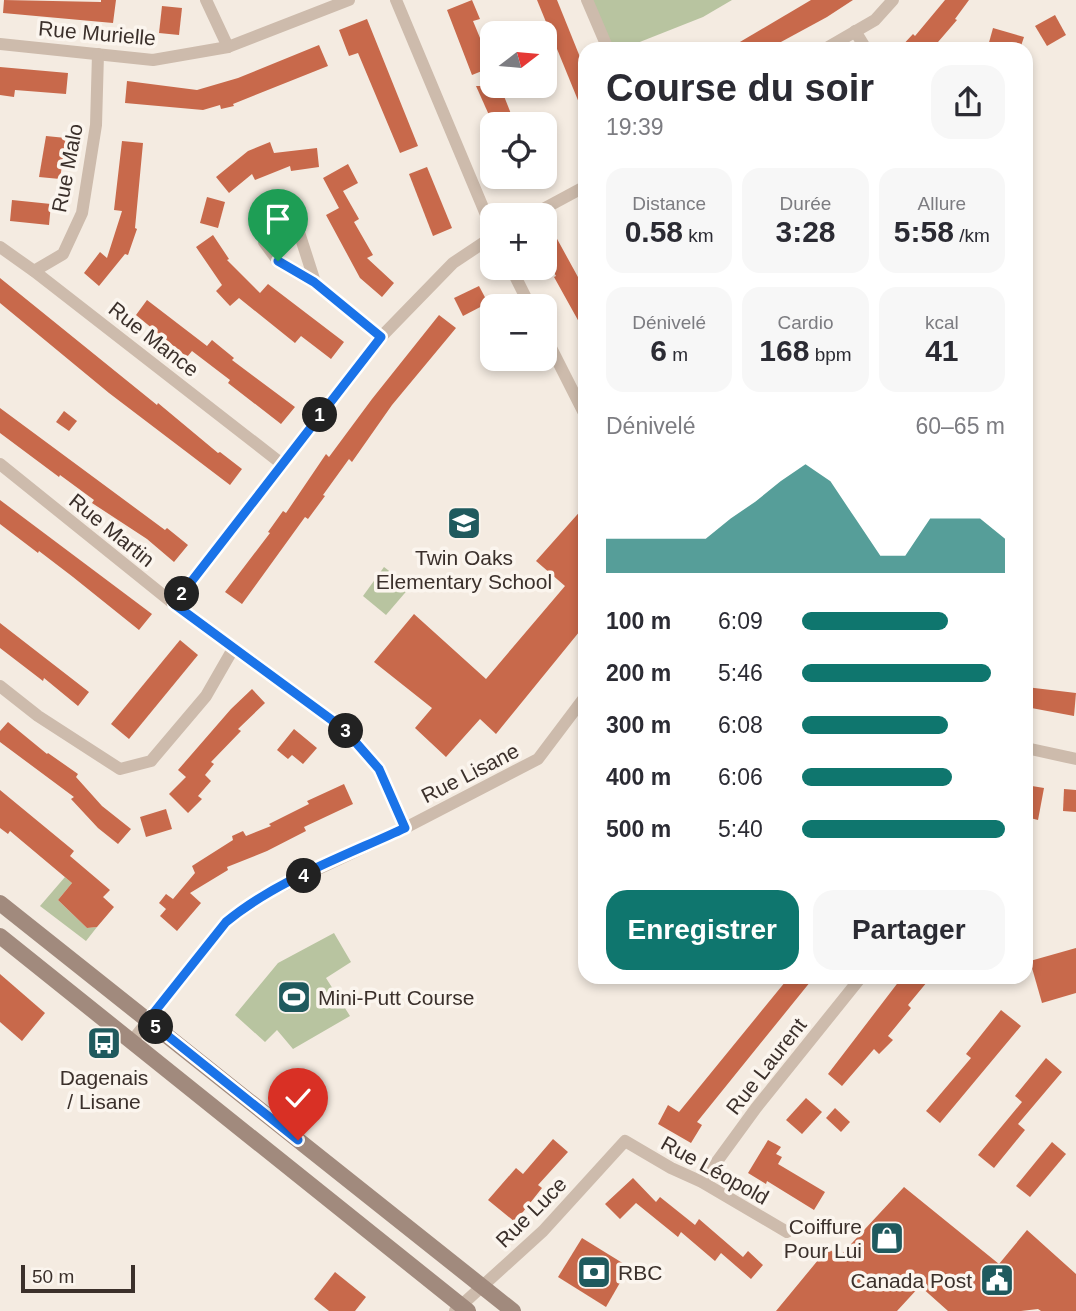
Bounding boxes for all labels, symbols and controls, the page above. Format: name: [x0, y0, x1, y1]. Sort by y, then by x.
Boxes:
street label: Rue Murielle: [37, 16, 157, 50]
north arrow: [480, 21, 556, 98]
map controls: [480, 21, 557, 371]
button: share: [931, 65, 1005, 139]
text: Course du soir: [606, 67, 874, 109]
button: locate: [480, 112, 557, 189]
text: 19:39: [606, 114, 664, 140]
street label: Rue Malo: [47, 122, 87, 214]
pin: [248, 189, 308, 261]
text: Distance: [632, 193, 706, 214]
text: Durée: [780, 193, 831, 214]
text: Allure: [918, 193, 966, 214]
icon: arrive: [259, 200, 297, 238]
button: +: [480, 203, 557, 280]
text: 0.58: [625, 215, 683, 248]
text: 3:28: [775, 215, 836, 248]
text: 5:58: [894, 215, 954, 248]
text: km: [683, 225, 714, 246]
text: /km: [954, 225, 990, 246]
button: −: [480, 294, 557, 371]
street label: Rue Mance: [105, 297, 203, 381]
text: Dénivelé: [632, 312, 706, 333]
text: Cardio: [778, 312, 833, 333]
text: kcal: [925, 312, 959, 333]
text: 6: [650, 334, 667, 367]
text: 168: [759, 334, 809, 367]
text: 41: [925, 334, 959, 367]
text: m: [667, 344, 688, 365]
text: bpm: [809, 344, 852, 365]
pin: 1: [302, 398, 338, 432]
text: 1: [314, 404, 325, 425]
text: Dénivelé: [606, 413, 696, 439]
text: 60–65 m: [915, 413, 1005, 439]
street label: Rue Martin: [65, 489, 159, 571]
school or university icon: Twin Oaks Elementary School: [445, 504, 483, 542]
place label: Twin Oaks Elementary School: [376, 546, 552, 593]
pin: 2: [164, 576, 200, 612]
text: 2: [176, 583, 187, 604]
text: 100 m: [606, 608, 671, 634]
text: 6:09: [718, 608, 763, 634]
text: 200 m: [606, 660, 671, 686]
text: 5:46: [718, 660, 763, 686]
text: 300 m: [606, 712, 671, 738]
text: 6:08: [718, 712, 763, 738]
pin: 3: [328, 714, 364, 748]
text: 3: [340, 720, 351, 741]
street label: Rue Lisane: [417, 739, 523, 807]
text: 400 m: [606, 764, 671, 790]
text: 6:06: [718, 764, 763, 790]
text: 500 m: [606, 816, 671, 842]
text: 5:40: [718, 816, 763, 842]
pin: 4: [286, 858, 322, 894]
text: 4: [298, 865, 309, 886]
button: Enregistrer: [606, 890, 799, 970]
button: Partager: [813, 890, 1005, 970]
sports icon: Mini-Putt Course: [275, 978, 313, 1016]
place label: Mini-Putt Course: [318, 986, 474, 1009]
pin: 5: [138, 1010, 174, 1044]
street label: Rue Laurent: [721, 1013, 811, 1119]
text: 5: [150, 1016, 161, 1037]
bus stop icon: Dagenais / Lisane: [85, 1024, 123, 1062]
place label: Dagenais / Lisane: [60, 1066, 148, 1113]
pin: [268, 1068, 328, 1140]
icon: check: [279, 1079, 317, 1117]
street label: Rue Léopold: [657, 1131, 773, 1209]
street label: Rue Luce: [491, 1172, 571, 1252]
place label: Coiffure Pour Lui: [784, 1215, 862, 1262]
shop icon: Coiffure Pour Lui: [868, 1219, 906, 1257]
bank icon: RBC: [575, 1253, 613, 1291]
place label: RBC: [618, 1261, 662, 1284]
public building icon: Canada Post: [978, 1261, 1016, 1299]
scale bar: [21, 1262, 135, 1294]
text: 50 m: [32, 1266, 74, 1287]
place label: Canada Post: [851, 1269, 972, 1292]

